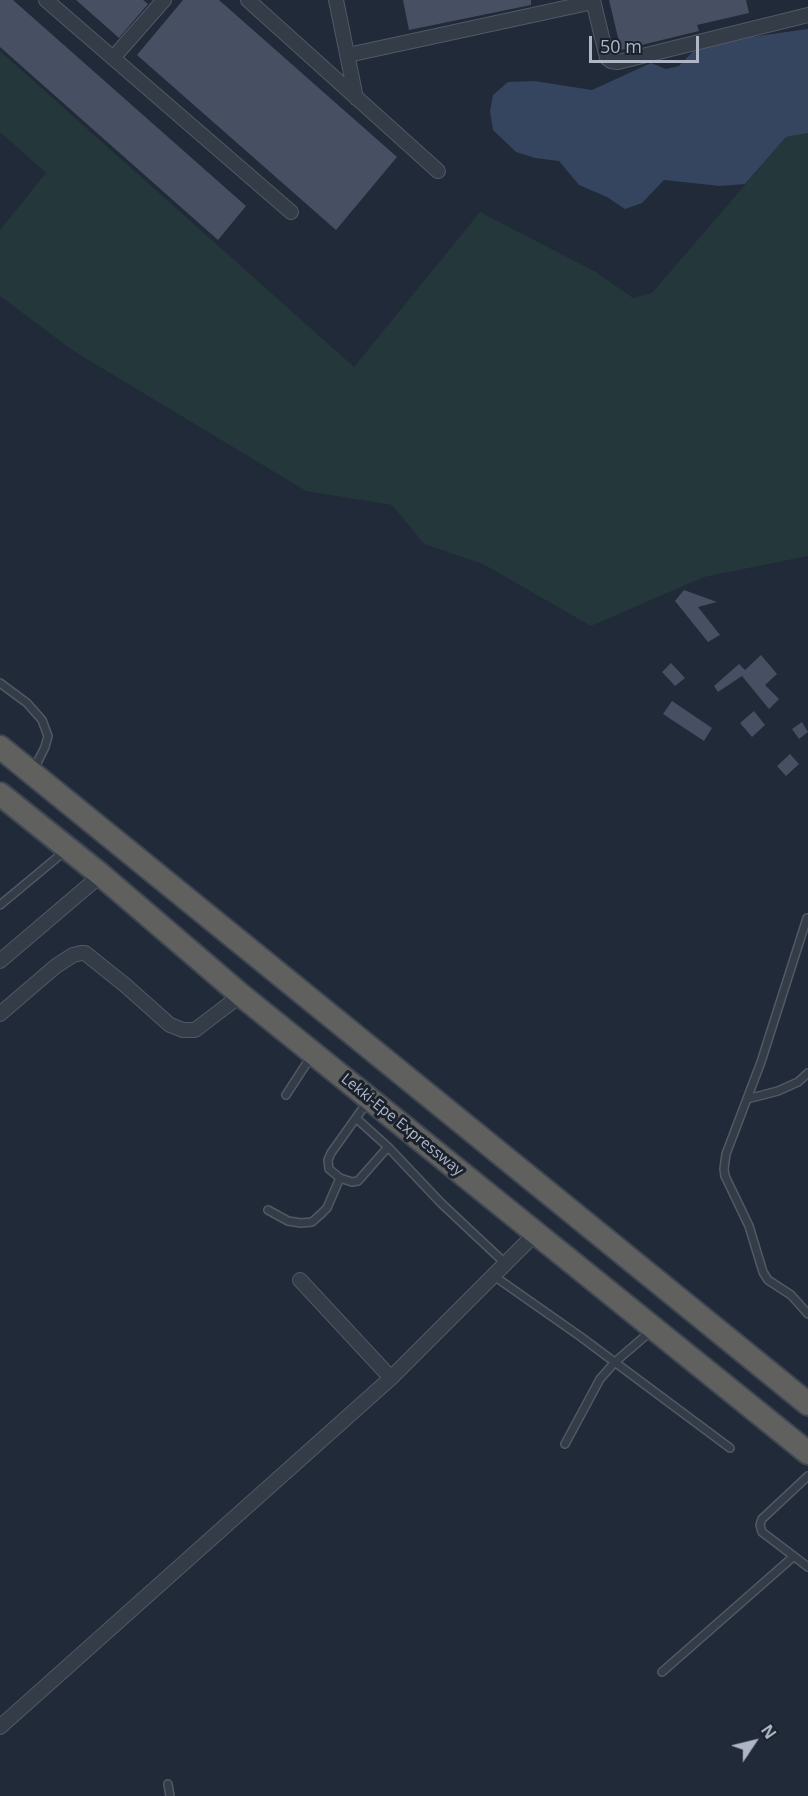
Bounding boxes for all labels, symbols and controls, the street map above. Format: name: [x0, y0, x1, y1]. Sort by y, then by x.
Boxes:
scale bar: [592, 24, 702, 62]
text: 50 m: [600, 34, 642, 58]
street label: Lekki-Epe Expressway: [337, 1070, 467, 1180]
north arrow: [724, 1712, 784, 1772]
text: N: [756, 1720, 781, 1743]

